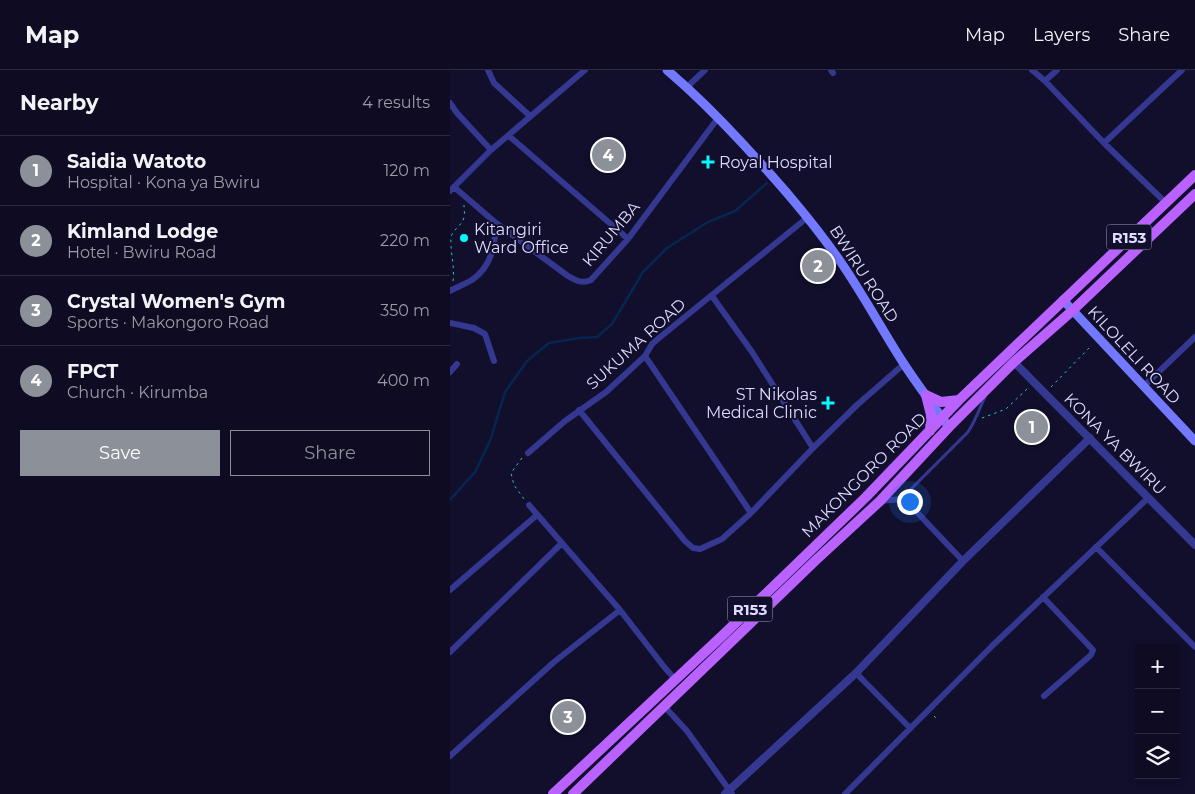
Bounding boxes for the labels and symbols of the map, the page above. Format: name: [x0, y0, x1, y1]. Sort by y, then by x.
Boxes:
pin: 4: [592, 136, 624, 174]
place label: Royal Hospital: [719, 153, 832, 172]
marker: Royal Hospital: [701, 155, 715, 169]
street label: KIRUMBA: [578, 197, 644, 270]
place label: Kitangiri Ward Office: [474, 220, 569, 257]
street label: BWIRU ROAD: [826, 222, 902, 326]
road number: R153: [1106, 224, 1152, 250]
marker: Kitangiri Ward Office: [458, 232, 470, 244]
pin: 2: [802, 247, 834, 285]
street label: SUKUMA ROAD: [583, 294, 689, 394]
street label: KILOLELI ROAD: [1084, 302, 1184, 408]
place label: ST Nikolas Medical Clinic: [706, 385, 817, 422]
street label: KONA YA BWIRU: [1060, 389, 1170, 499]
marker: ST Nikolas Medical Clinic: [821, 396, 835, 410]
pin: 1: [1016, 408, 1048, 446]
street label: MAKONGORO ROAD: [798, 409, 930, 541]
your location: [897, 489, 923, 515]
road number: R153: [728, 596, 772, 622]
pin: 3: [552, 698, 584, 736]

